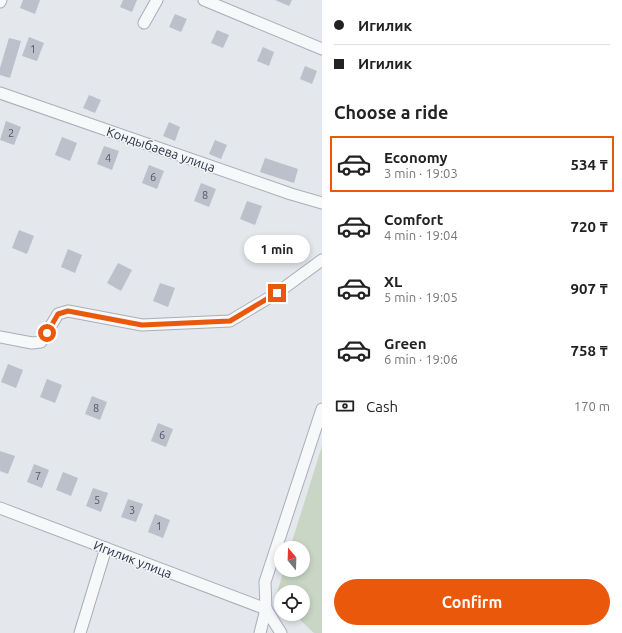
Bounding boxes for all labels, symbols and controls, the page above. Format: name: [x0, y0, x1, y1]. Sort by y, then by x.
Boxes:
text: Игилик: [358, 17, 412, 34]
house number: 1: [30, 43, 36, 55]
text: Игилик: [358, 55, 412, 72]
text: Choose a ride: [334, 102, 448, 122]
street label: Кондыбаева улица: [105, 124, 217, 174]
house number: 2: [8, 127, 14, 139]
icon: car: [336, 146, 372, 182]
text: Economy: [384, 149, 448, 166]
house number: 4: [105, 152, 111, 164]
text: 534 ₸: [571, 156, 608, 173]
text: 3 min · 19:03: [384, 166, 458, 180]
house number: 6: [150, 171, 156, 183]
house number: 8: [202, 189, 208, 201]
icon: car: [336, 208, 372, 244]
text: Comfort: [384, 211, 443, 228]
text: 720 ₸: [571, 218, 608, 235]
text: 4 min · 19:04: [384, 228, 458, 242]
callout: 1 min: [244, 235, 310, 263]
text: 1 min: [261, 242, 293, 256]
icon: car: [336, 270, 372, 306]
text: XL: [384, 273, 402, 290]
text: 907 ₸: [571, 280, 608, 297]
route end: [268, 284, 286, 302]
text: 5 min · 19:05: [384, 290, 458, 304]
route start: [38, 324, 56, 342]
icon: car: [336, 332, 372, 368]
text: Green: [384, 335, 426, 352]
text: 758 ₸: [571, 342, 608, 359]
text: 6 min · 19:06: [384, 352, 458, 366]
icon: cash: [334, 395, 356, 417]
text: Cash: [366, 398, 398, 415]
text: 170 m: [574, 399, 610, 413]
house number: 8: [93, 402, 99, 414]
house number: 6: [159, 429, 165, 441]
house number: 7: [35, 470, 41, 482]
house number: 5: [94, 494, 100, 506]
house number: 3: [129, 504, 135, 516]
house number: 1: [156, 520, 162, 532]
street label: Игилик улица: [92, 538, 174, 580]
north arrow: [274, 541, 310, 577]
map controls: [274, 541, 310, 621]
button: Confirm: [334, 579, 610, 625]
button: locate: [274, 585, 310, 621]

